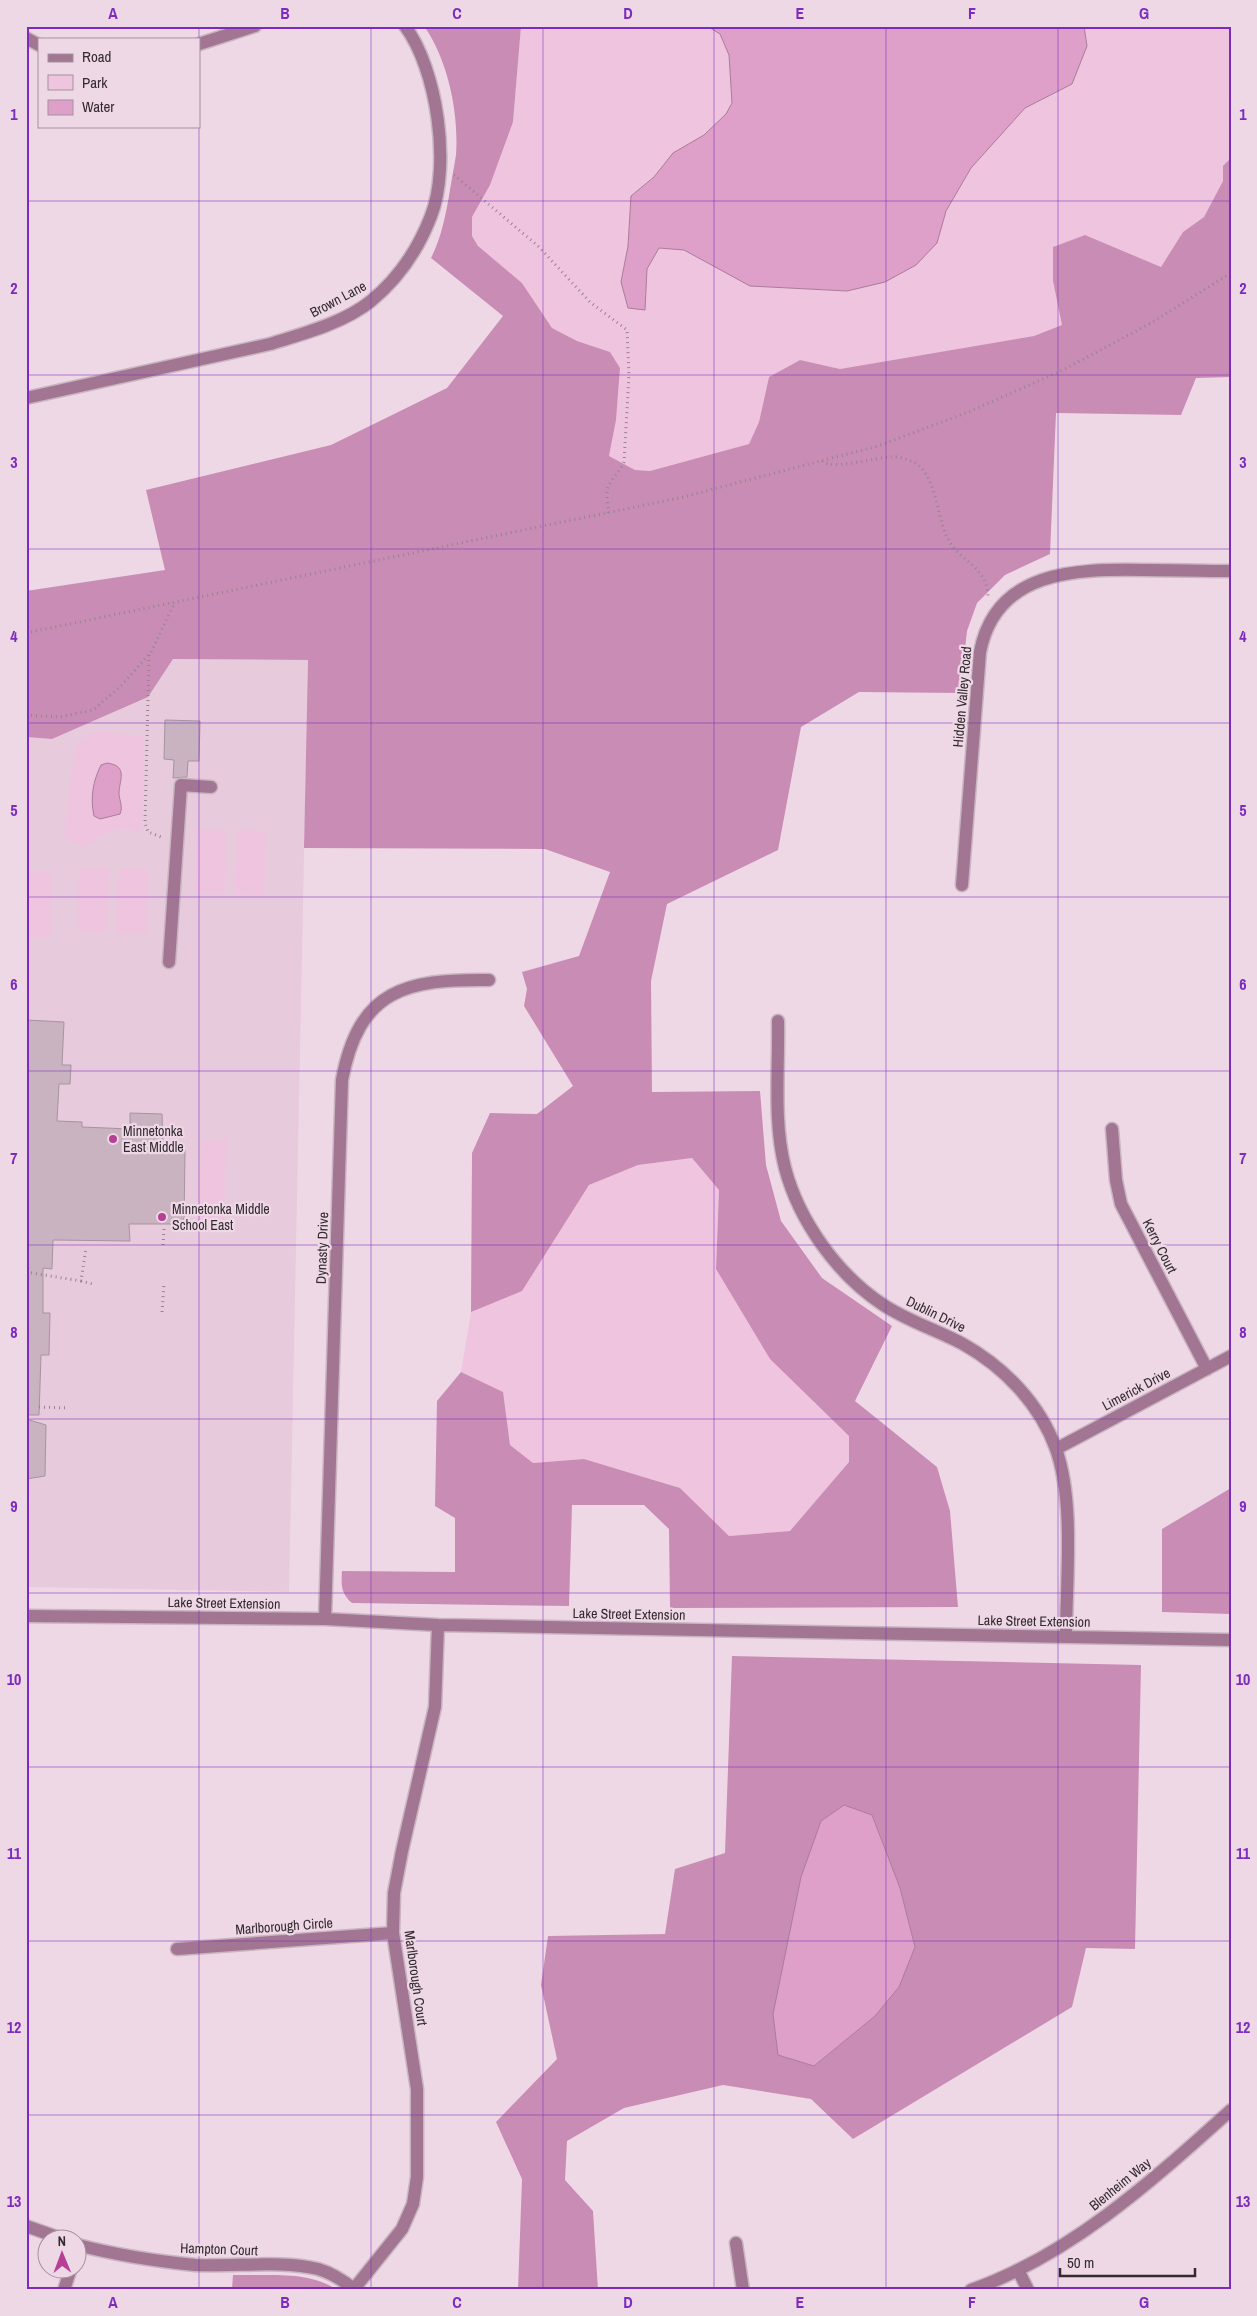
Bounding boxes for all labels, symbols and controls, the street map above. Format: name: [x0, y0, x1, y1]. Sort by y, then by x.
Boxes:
text: A: [108, 2, 118, 24]
text: B: [280, 2, 290, 24]
text: C: [452, 2, 462, 24]
text: D: [623, 2, 633, 24]
text: E: [796, 2, 805, 24]
text: F: [968, 2, 976, 24]
text: G: [1139, 2, 1149, 24]
legend: [38, 38, 200, 128]
text: Road: [82, 46, 111, 67]
text: Park: [82, 72, 108, 93]
text: Water: [82, 96, 114, 117]
text: 1: [10, 103, 18, 125]
text: 1: [1239, 103, 1247, 125]
text: 2: [10, 277, 18, 299]
street label: Brown Lane: [307, 277, 369, 321]
text: 2: [1239, 277, 1247, 299]
text: 3: [10, 451, 18, 473]
text: 3: [1239, 451, 1247, 473]
text: 4: [10, 625, 18, 647]
text: 4: [1239, 625, 1247, 647]
street label: Hidden Valley Road: [949, 646, 975, 748]
text: 5: [10, 799, 18, 821]
text: 5: [1239, 799, 1247, 821]
text: 6: [10, 973, 18, 995]
text: 6: [1239, 973, 1247, 995]
place label: Minnetonka East Middle: [123, 1122, 184, 1156]
marker: Minnetonka East Middle: [107, 1133, 119, 1145]
text: 7: [10, 1147, 18, 1169]
text: 7: [1239, 1147, 1247, 1169]
place label: Minnetonka Middle School East: [172, 1200, 270, 1234]
marker: Minnetonka Middle School East: [156, 1211, 168, 1223]
street label: Dynasty Drive: [312, 1212, 332, 1284]
street label: Kerry Court: [1139, 1216, 1181, 1276]
street label: Dublin Drive: [903, 1292, 969, 1336]
text: 8: [10, 1321, 18, 1343]
text: 8: [1239, 1321, 1247, 1343]
street label: Limerick Drive: [1099, 1364, 1173, 1414]
text: 9: [10, 1495, 18, 1517]
text: 9: [1239, 1495, 1247, 1517]
street label: Lake Street Extension: [167, 1593, 281, 1613]
street label: Lake Street Extension: [572, 1604, 686, 1624]
street label: Lake Street Extension: [977, 1611, 1091, 1631]
text: 10: [7, 1668, 21, 1690]
text: 10: [1236, 1668, 1250, 1690]
text: 11: [7, 1842, 22, 1864]
text: 11: [1236, 1842, 1251, 1864]
street label: Marlborough Circle: [235, 1914, 333, 1938]
street label: Marlborough Court: [400, 1929, 432, 2027]
text: 12: [7, 2016, 21, 2038]
text: 12: [1236, 2016, 1250, 2038]
street label: Blenheim Way: [1085, 2153, 1155, 2214]
text: 13: [7, 2190, 21, 2212]
text: 13: [1236, 2190, 1250, 2212]
north arrow: [38, 2228, 88, 2278]
text: N: [57, 2232, 66, 2250]
street label: Hampton Court: [180, 2239, 258, 2259]
scale bar: [1060, 2246, 1194, 2278]
text: 50 m: [1067, 2252, 1094, 2273]
text: A: [108, 2291, 118, 2313]
text: B: [280, 2291, 290, 2313]
text: C: [452, 2291, 462, 2313]
text: D: [623, 2291, 633, 2313]
text: E: [796, 2291, 805, 2313]
text: F: [968, 2291, 976, 2313]
text: G: [1139, 2291, 1149, 2313]

